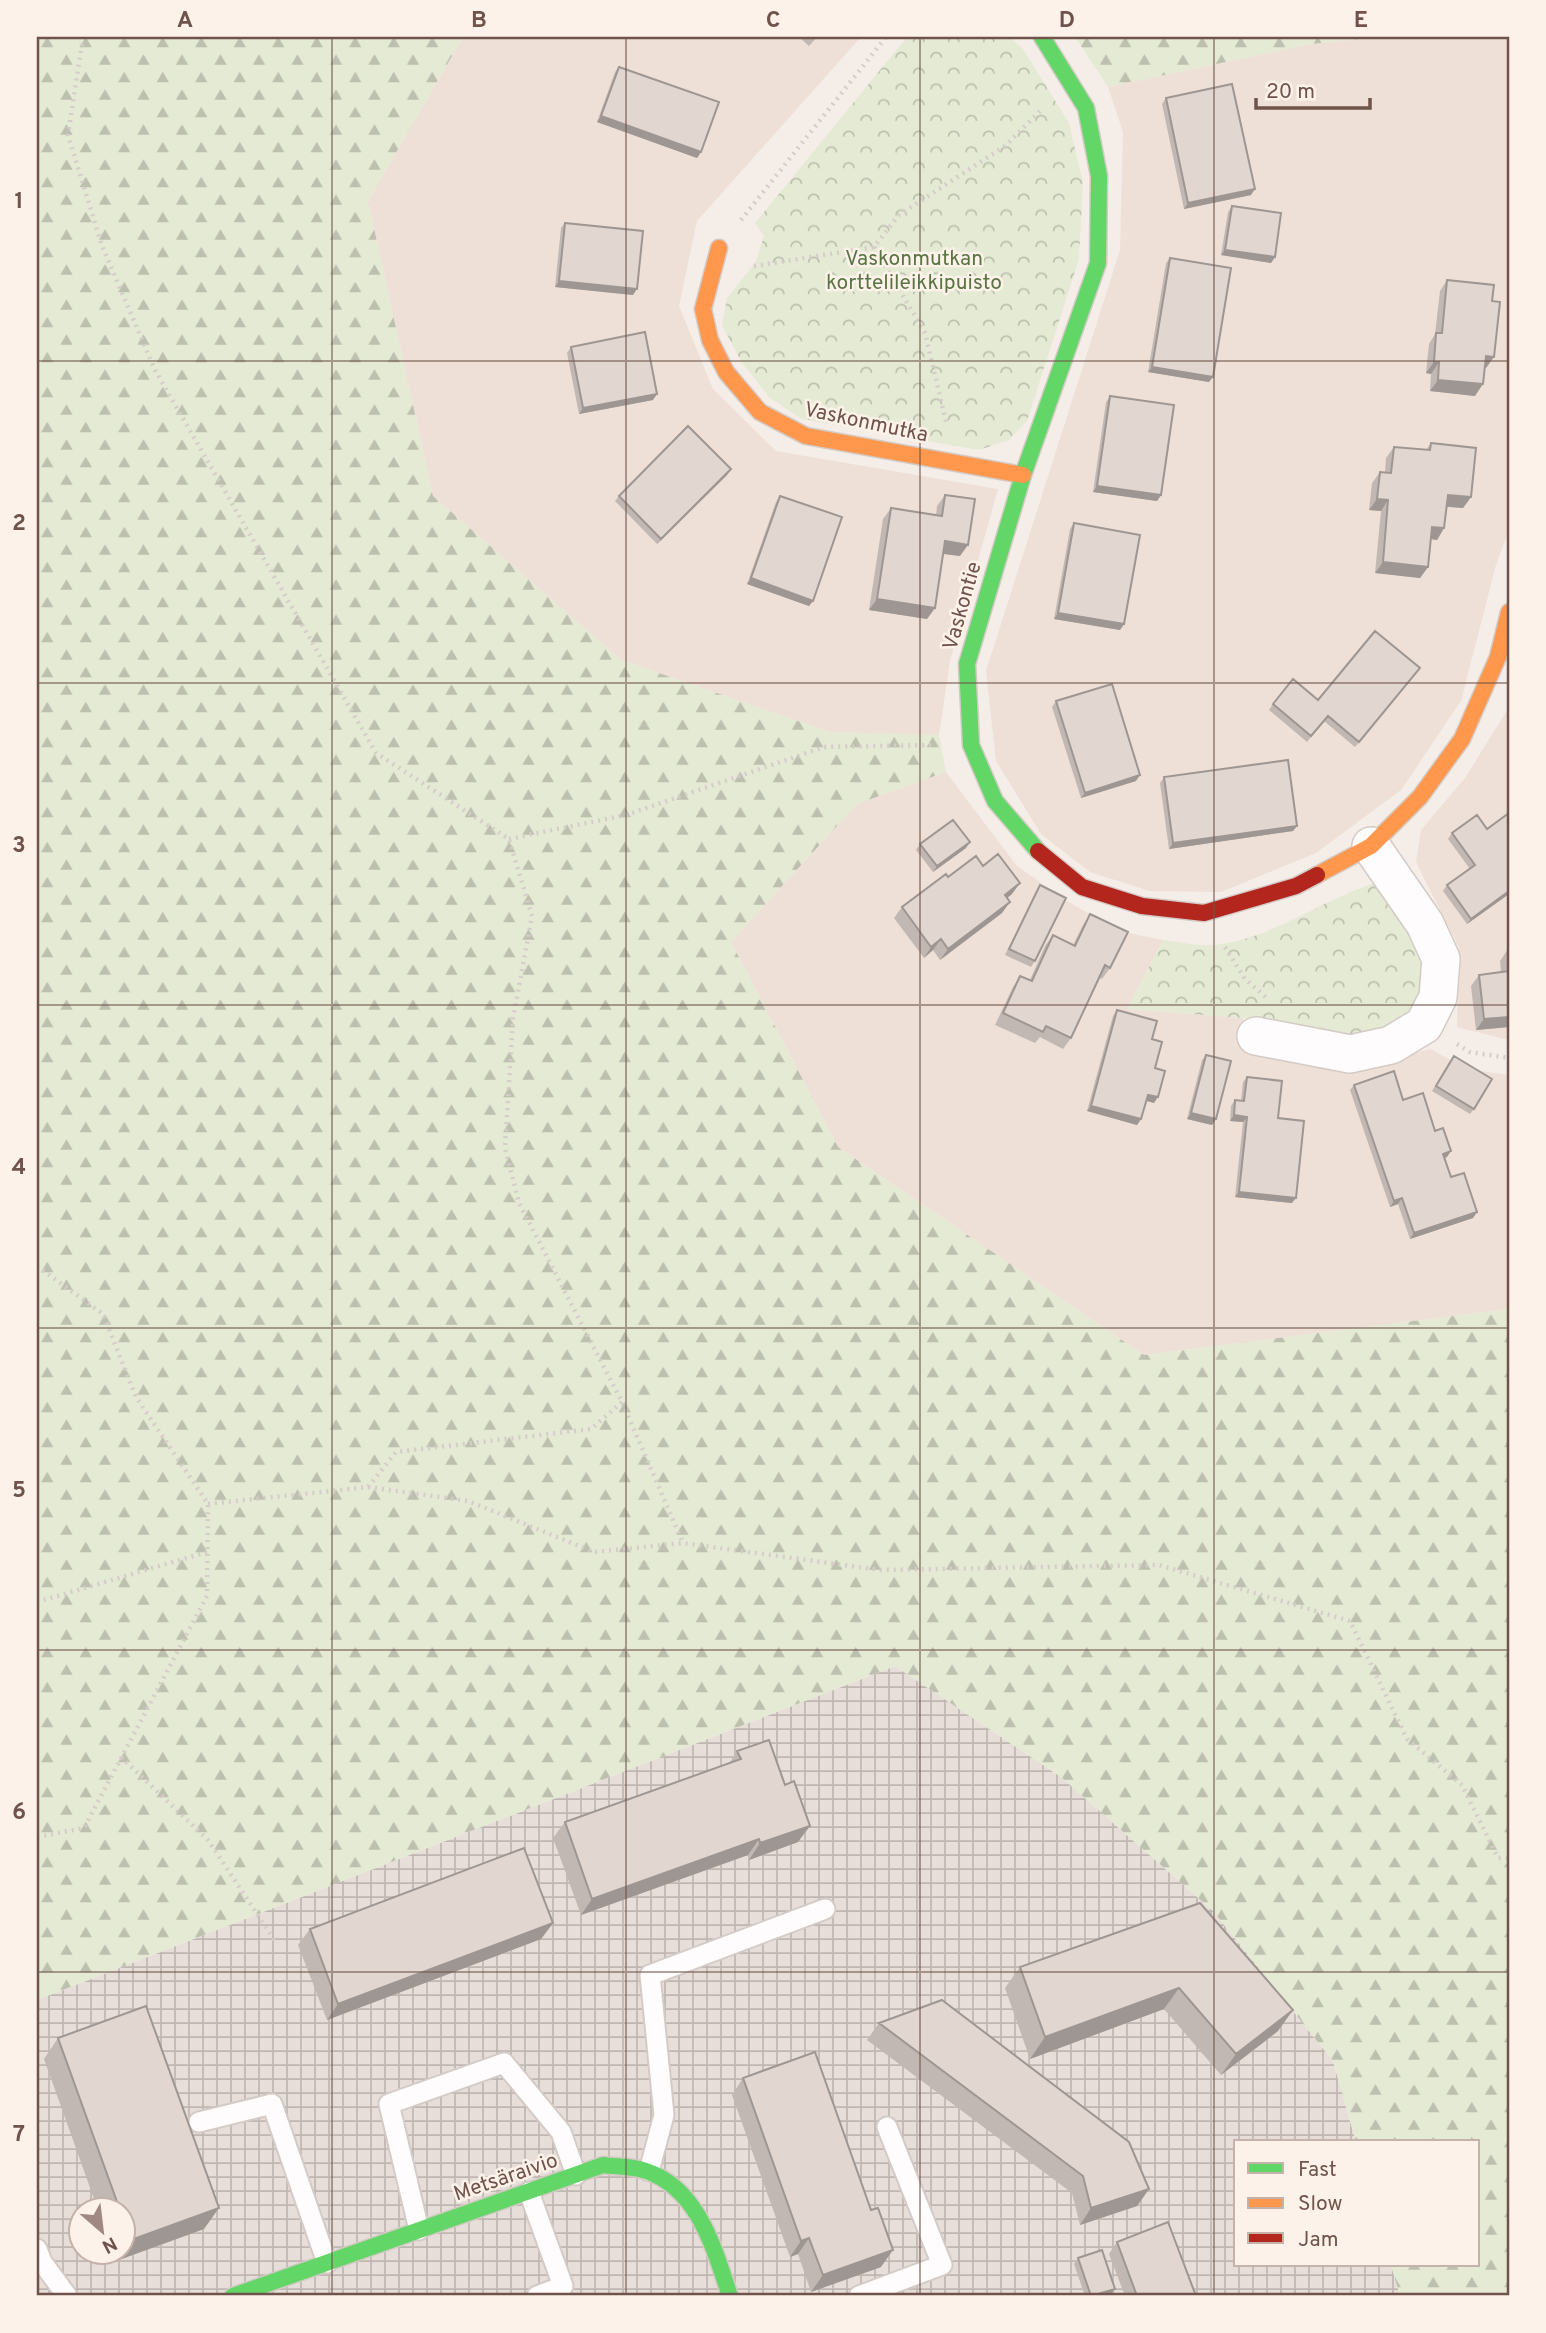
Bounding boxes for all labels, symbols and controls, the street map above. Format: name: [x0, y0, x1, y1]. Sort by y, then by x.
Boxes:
text: A: [177, 7, 193, 36]
text: B: [471, 7, 487, 36]
text: C: [766, 7, 780, 36]
text: D: [1059, 7, 1075, 36]
text: E: [1354, 7, 1368, 36]
scale bar: [1256, 66, 1369, 110]
text: 20 m: [1266, 79, 1315, 106]
text: 1: [14, 188, 24, 217]
park label: Vaskonmutkan korttelileikkipuisto: [826, 246, 1002, 297]
street label: Vaskonmutka: [801, 397, 931, 449]
text: 2: [12, 510, 26, 539]
street label: Vaskontie: [937, 559, 989, 653]
text: 3: [12, 832, 26, 861]
text: 4: [12, 1154, 26, 1183]
text: 5: [12, 1477, 26, 1506]
text: 6: [12, 1799, 26, 1828]
text: 7: [13, 2121, 25, 2150]
legend: [1234, 2140, 1480, 2266]
street label: Metsäraivio: [450, 2148, 562, 2208]
text: Fast: [1298, 2157, 1337, 2184]
text: Slow: [1298, 2191, 1343, 2218]
north arrow: [66, 2196, 136, 2266]
text: Jam: [1298, 2227, 1339, 2254]
text: N: [97, 2230, 121, 2258]

